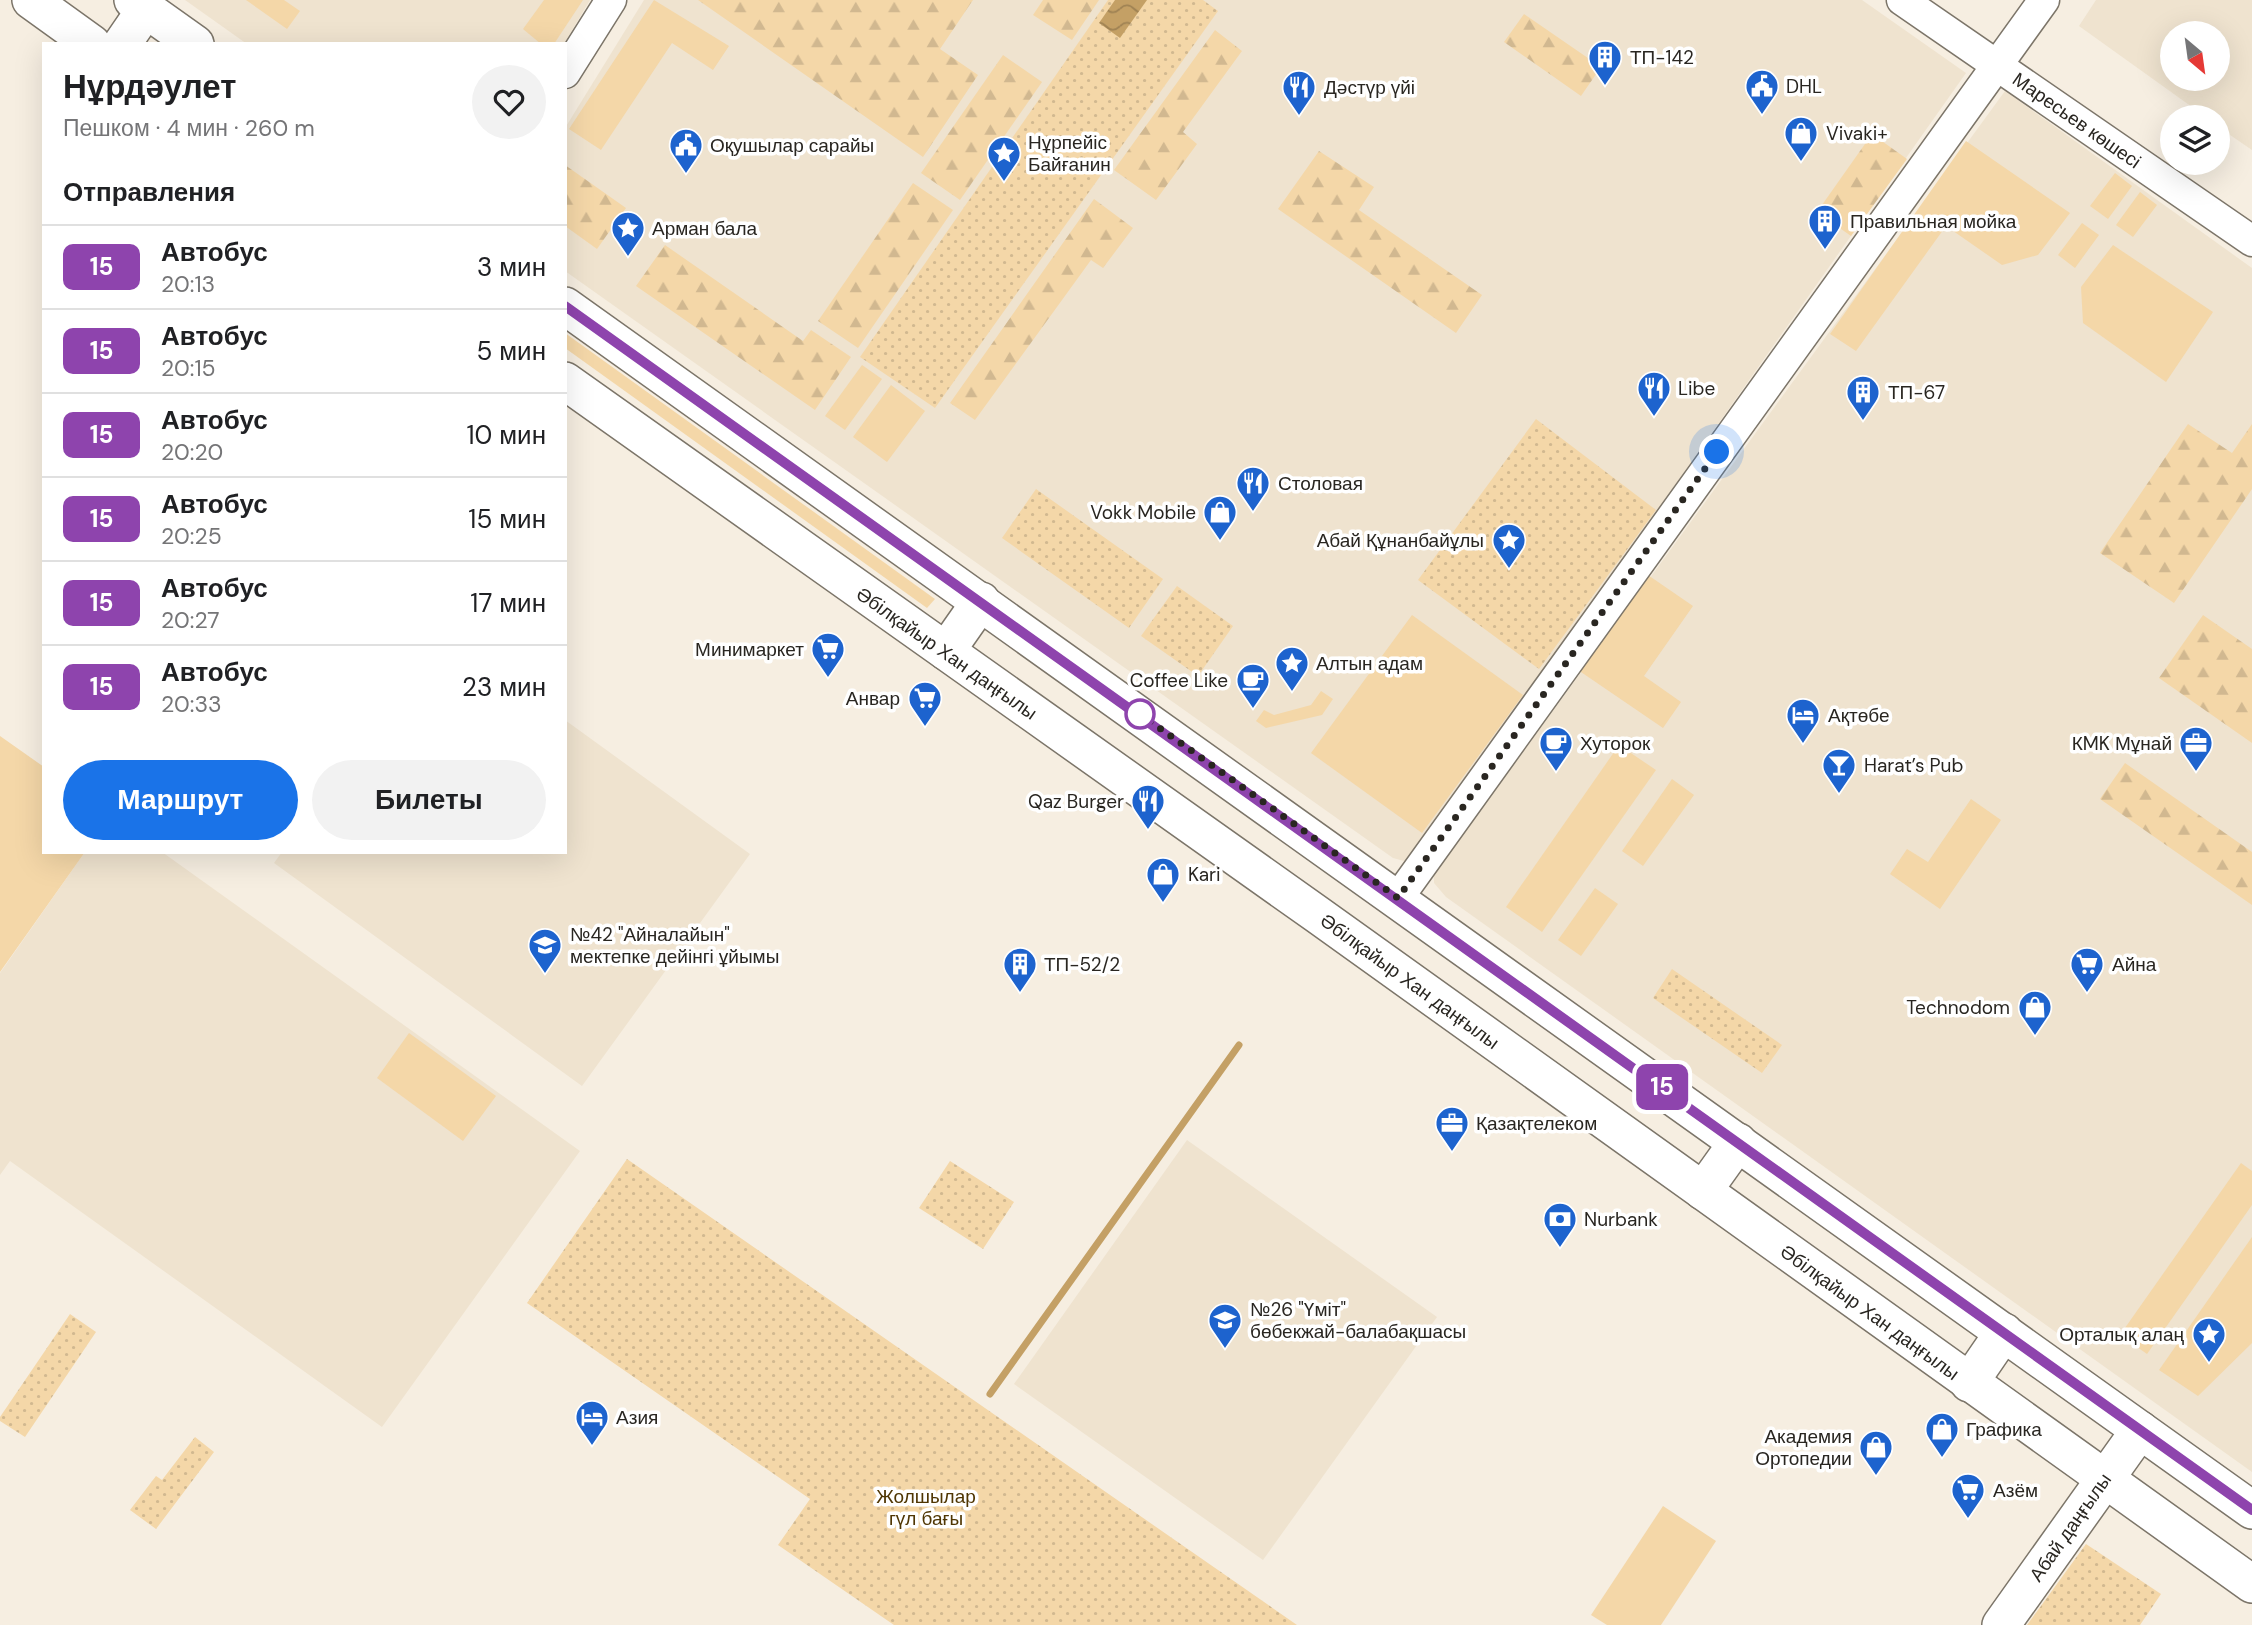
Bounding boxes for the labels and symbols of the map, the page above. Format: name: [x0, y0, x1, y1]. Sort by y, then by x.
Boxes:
north arrow: [2160, 21, 2230, 91]
building icon: ТП-142: [1586, 38, 1624, 87]
place label: ТП-142: [1630, 45, 1694, 70]
public building icon: DHL: [1743, 67, 1781, 116]
street label: Маресьев көшесі: [2008, 67, 2146, 174]
restaurant icon: Дәстүр үйі: [1280, 68, 1318, 117]
place label: DHL: [1786, 74, 1822, 99]
place label: Дәстүр үйі: [1324, 75, 1415, 100]
shop icon: Vivaki+: [1782, 114, 1820, 163]
place label: Vivaki+: [1826, 121, 1888, 146]
public building icon: Оқушылар сарайы: [667, 126, 705, 175]
place label: Нұрпейіс Байғанин: [1028, 130, 1111, 177]
place label: Оқушылар сарайы: [710, 133, 874, 158]
place icon: Нұрпейіс Байғанин: [985, 134, 1023, 183]
building icon: Правильная мойка: [1806, 202, 1844, 251]
place icon: Арман бала: [609, 209, 647, 258]
place label: Правильная мойка: [1850, 209, 2017, 234]
place label: Арман бала: [652, 216, 758, 241]
restaurant icon: Libe: [1635, 369, 1673, 418]
building icon: ТП-67: [1844, 373, 1882, 422]
place label: Libe: [1678, 376, 1715, 401]
place label: ТП-67: [1888, 380, 1945, 405]
your location: [1699, 434, 1734, 469]
restaurant icon: Столовая: [1234, 464, 1272, 513]
place label: Столовая: [1278, 471, 1363, 496]
shop icon: Vokk Mobile: [1201, 493, 1239, 542]
place label: Vokk Mobile: [1090, 500, 1196, 525]
place icon: Абай Құнанбайұлы: [1490, 521, 1528, 570]
place label: Абай Құнанбайұлы: [1317, 528, 1484, 553]
street label: Әбілқайыр Хан даңғылы: [851, 581, 1042, 725]
supermarket icon: Минимаркет: [809, 630, 847, 679]
place label: Минимаркет: [695, 637, 804, 662]
place icon: Алтын адам: [1273, 644, 1311, 693]
place label: Алтын адам: [1316, 651, 1423, 676]
cafe icon: Coffee Like: [1234, 661, 1272, 710]
place label: Coffee Like: [1130, 668, 1228, 693]
supermarket icon: Анвар: [906, 679, 944, 728]
place label: Анвар: [846, 686, 900, 711]
hotel icon: Ақтөбе: [1784, 696, 1822, 745]
unlabelled marker: [1125, 699, 1155, 729]
place label: Ақтөбе: [1828, 703, 1890, 728]
cafe icon: Хуторок: [1537, 724, 1575, 773]
office icon: КMK Мұнай: [2177, 724, 2215, 773]
place label: Хуторок: [1580, 731, 1651, 756]
place label: КMK Мұнай: [2072, 731, 2172, 756]
bar icon: Harat’s Pub: [1820, 746, 1858, 795]
place label: Harat’s Pub: [1864, 753, 1963, 778]
restaurant icon: Qaz Burger: [1129, 782, 1167, 831]
place label: Qaz Burger: [1028, 789, 1124, 814]
shop icon: Kari: [1144, 855, 1182, 904]
place label: Kari: [1188, 862, 1221, 887]
street label: Әбілқайыр Хан даңғылы: [1315, 908, 1504, 1055]
place label: №42 "Айналайын" мектепке дейінгі ұйымы: [570, 922, 779, 969]
school or university icon: №42 "Айналайын" мектепке дейінгі ұйымы: [526, 926, 564, 975]
building icon: ТП-52/2: [1001, 945, 1039, 994]
supermarket icon: Айна: [2068, 945, 2106, 994]
place label: ТП-52/2: [1044, 952, 1120, 977]
place label: Айна: [2112, 952, 2157, 977]
shop icon: Technodom: [2016, 988, 2054, 1037]
place label: Technodom: [1906, 995, 2010, 1020]
line badge: 15: [1630, 1064, 1694, 1110]
office icon: Қазақтелеком: [1433, 1104, 1471, 1153]
place label: Қазақтелеком: [1476, 1111, 1597, 1136]
bank icon: Nurbank: [1541, 1200, 1579, 1249]
place label: Nurbank: [1584, 1207, 1658, 1232]
street label: Әбілқайыр Хан даңғылы: [1775, 1239, 1964, 1386]
place label: №26 "Үміт" бөбекжай-балабақшасы: [1250, 1297, 1466, 1344]
school or university icon: №26 "Үміт" бөбекжай-балабақшасы: [1206, 1301, 1244, 1350]
place icon: Орталық алаң: [2190, 1315, 2228, 1364]
place label: Орталық алаң: [2059, 1322, 2185, 1347]
hotel icon: Азия: [573, 1398, 611, 1447]
place label: Азия: [616, 1405, 658, 1430]
shop icon: Графика: [1923, 1410, 1961, 1459]
place label: Графика: [1966, 1417, 2042, 1442]
place label: Академия Ортопедии: [1755, 1424, 1852, 1471]
shop icon: Академия Ортопедии: [1857, 1428, 1895, 1477]
street label: Абай даңғылы: [2024, 1468, 2117, 1586]
supermarket icon: Азём: [1949, 1471, 1987, 1520]
place label: Азём: [1993, 1478, 2038, 1503]
park label: Жолшылар гүл бағы: [876, 1484, 976, 1531]

